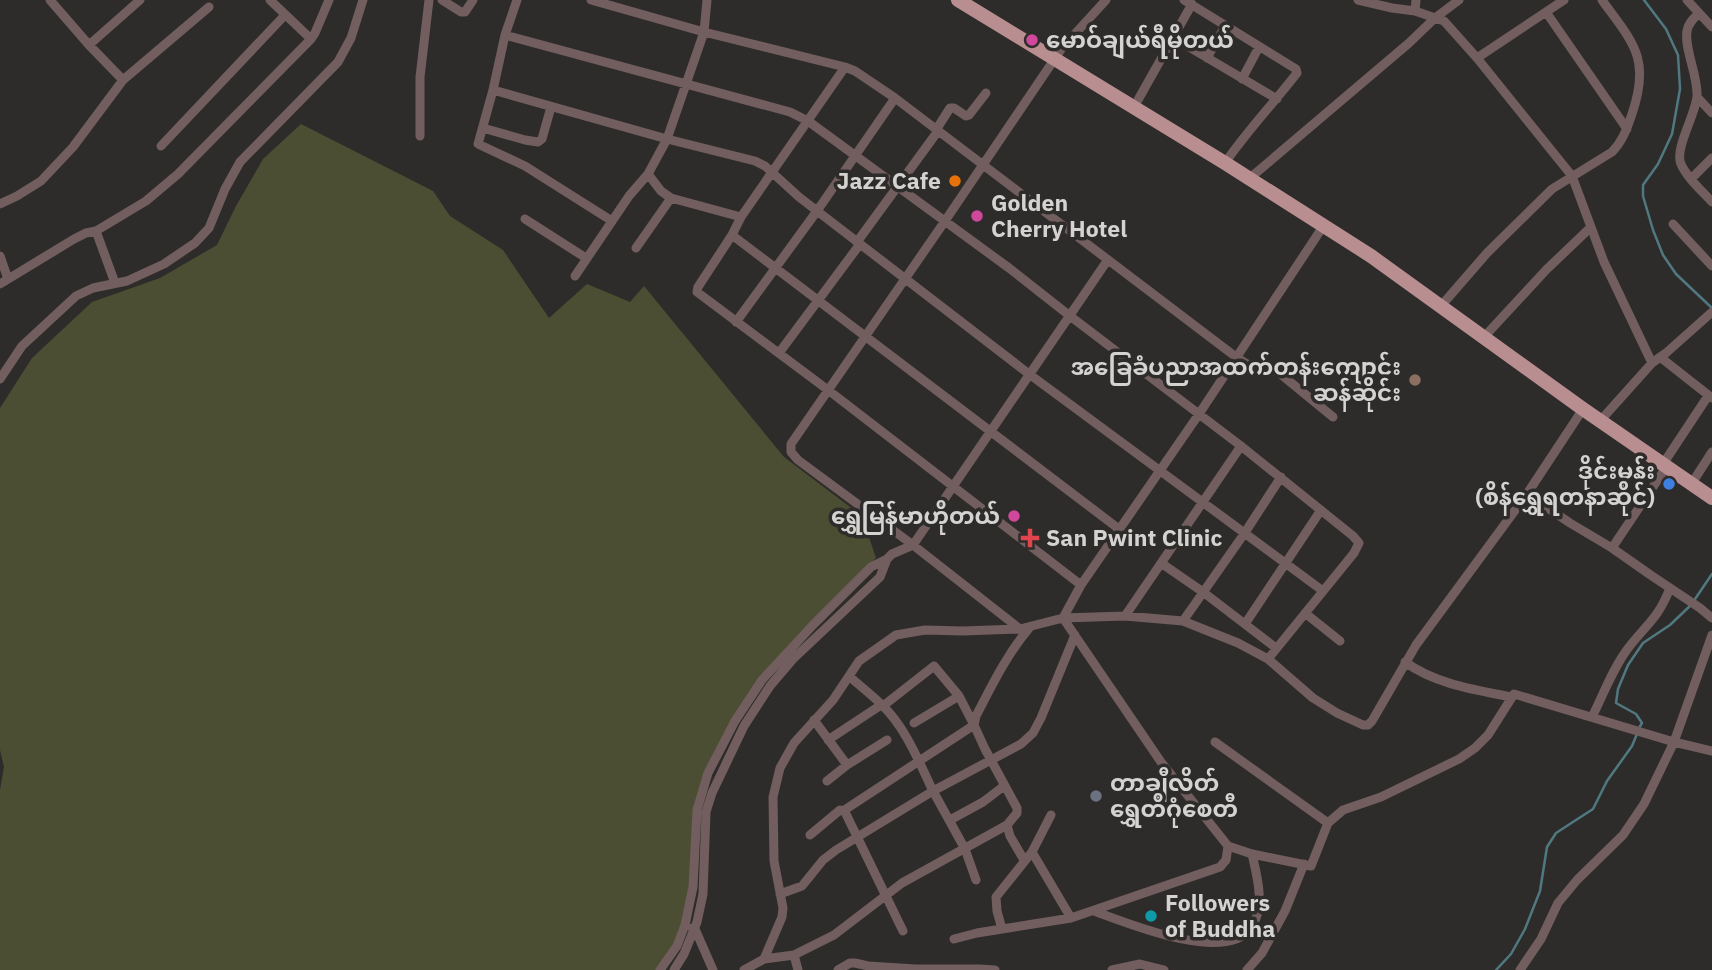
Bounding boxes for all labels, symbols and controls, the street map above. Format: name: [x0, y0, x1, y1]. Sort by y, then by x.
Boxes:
place label: မောဝ်ချယ်ရီမိုတယ်: [1046, 24, 1234, 60]
marker: မောဝ်ချယ်ရီမိုတယ်: [1024, 32, 1040, 48]
place label: Jazz Cafe: [837, 165, 941, 195]
marker: Jazz Cafe: [947, 173, 963, 189]
place label: Golden Cherry Hotel: [991, 187, 1127, 243]
marker: Golden Cherry Hotel: [969, 208, 985, 224]
place label: အခြေခံပညာအထက်တန်းကျောင်း ဆန်ဆိုင်း: [1071, 351, 1401, 412]
marker: အခြေခံပညာအထက်တန်းကျောင်း ဆန်ဆိုင်း: [1407, 372, 1423, 388]
place label: ဒိုင်းမွန်း (စိန်ရွှေရတနာဆိုင်): [1475, 455, 1655, 516]
marker: ဒိုင်းမွန်း (စိန်ရွှေရတနာဆိုင်): [1661, 476, 1677, 492]
place label: ရွှေမြန်မာဟိုတယ်: [831, 500, 1000, 535]
marker: ရွှေမြန်မာဟိုတယ်: [1006, 508, 1022, 524]
place label: San Pwint Clinic: [1046, 522, 1222, 552]
marker: San Pwint Clinic: [1020, 528, 1040, 548]
place label: တာချီလိတ် ရွှေတိဂုံစေတီ: [1110, 767, 1238, 828]
marker: တာချီလိတ် ရွှေတိဂုံစေတီ: [1088, 788, 1104, 804]
place label: Followers of Buddha: [1165, 887, 1275, 943]
marker: Followers of Buddha: [1143, 908, 1159, 924]

